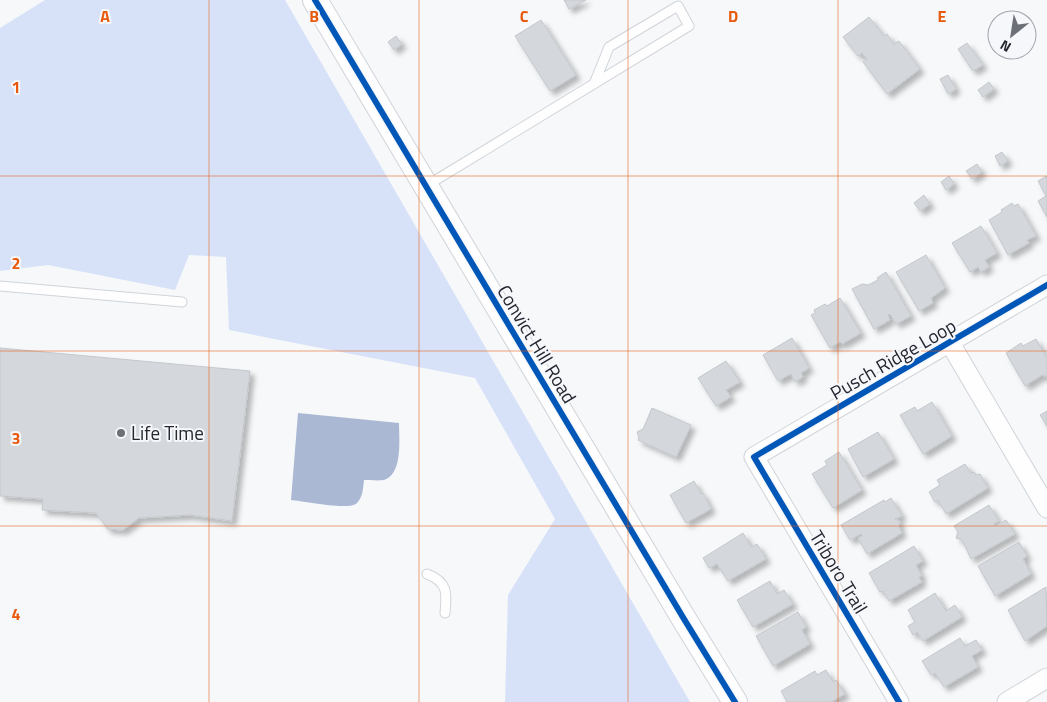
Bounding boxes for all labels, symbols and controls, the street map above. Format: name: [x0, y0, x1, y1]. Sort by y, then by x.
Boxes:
text: A: [100, 4, 110, 28]
text: B: [309, 4, 319, 28]
text: C: [520, 4, 529, 28]
text: D: [728, 4, 738, 28]
text: E: [938, 4, 947, 28]
north arrow: [987, 10, 1037, 60]
text: N: [996, 35, 1015, 58]
text: 1: [12, 75, 20, 99]
text: 2: [12, 251, 20, 275]
street label: Convict Hill Road: [491, 279, 584, 409]
street label: Pusch Ridge Loop: [824, 311, 961, 406]
place label: Life Time: [131, 418, 204, 447]
text: 3: [12, 426, 20, 450]
marker: Life Time: [115, 427, 127, 439]
street label: Triboro Trail: [803, 525, 876, 619]
text: 4: [12, 602, 21, 626]

